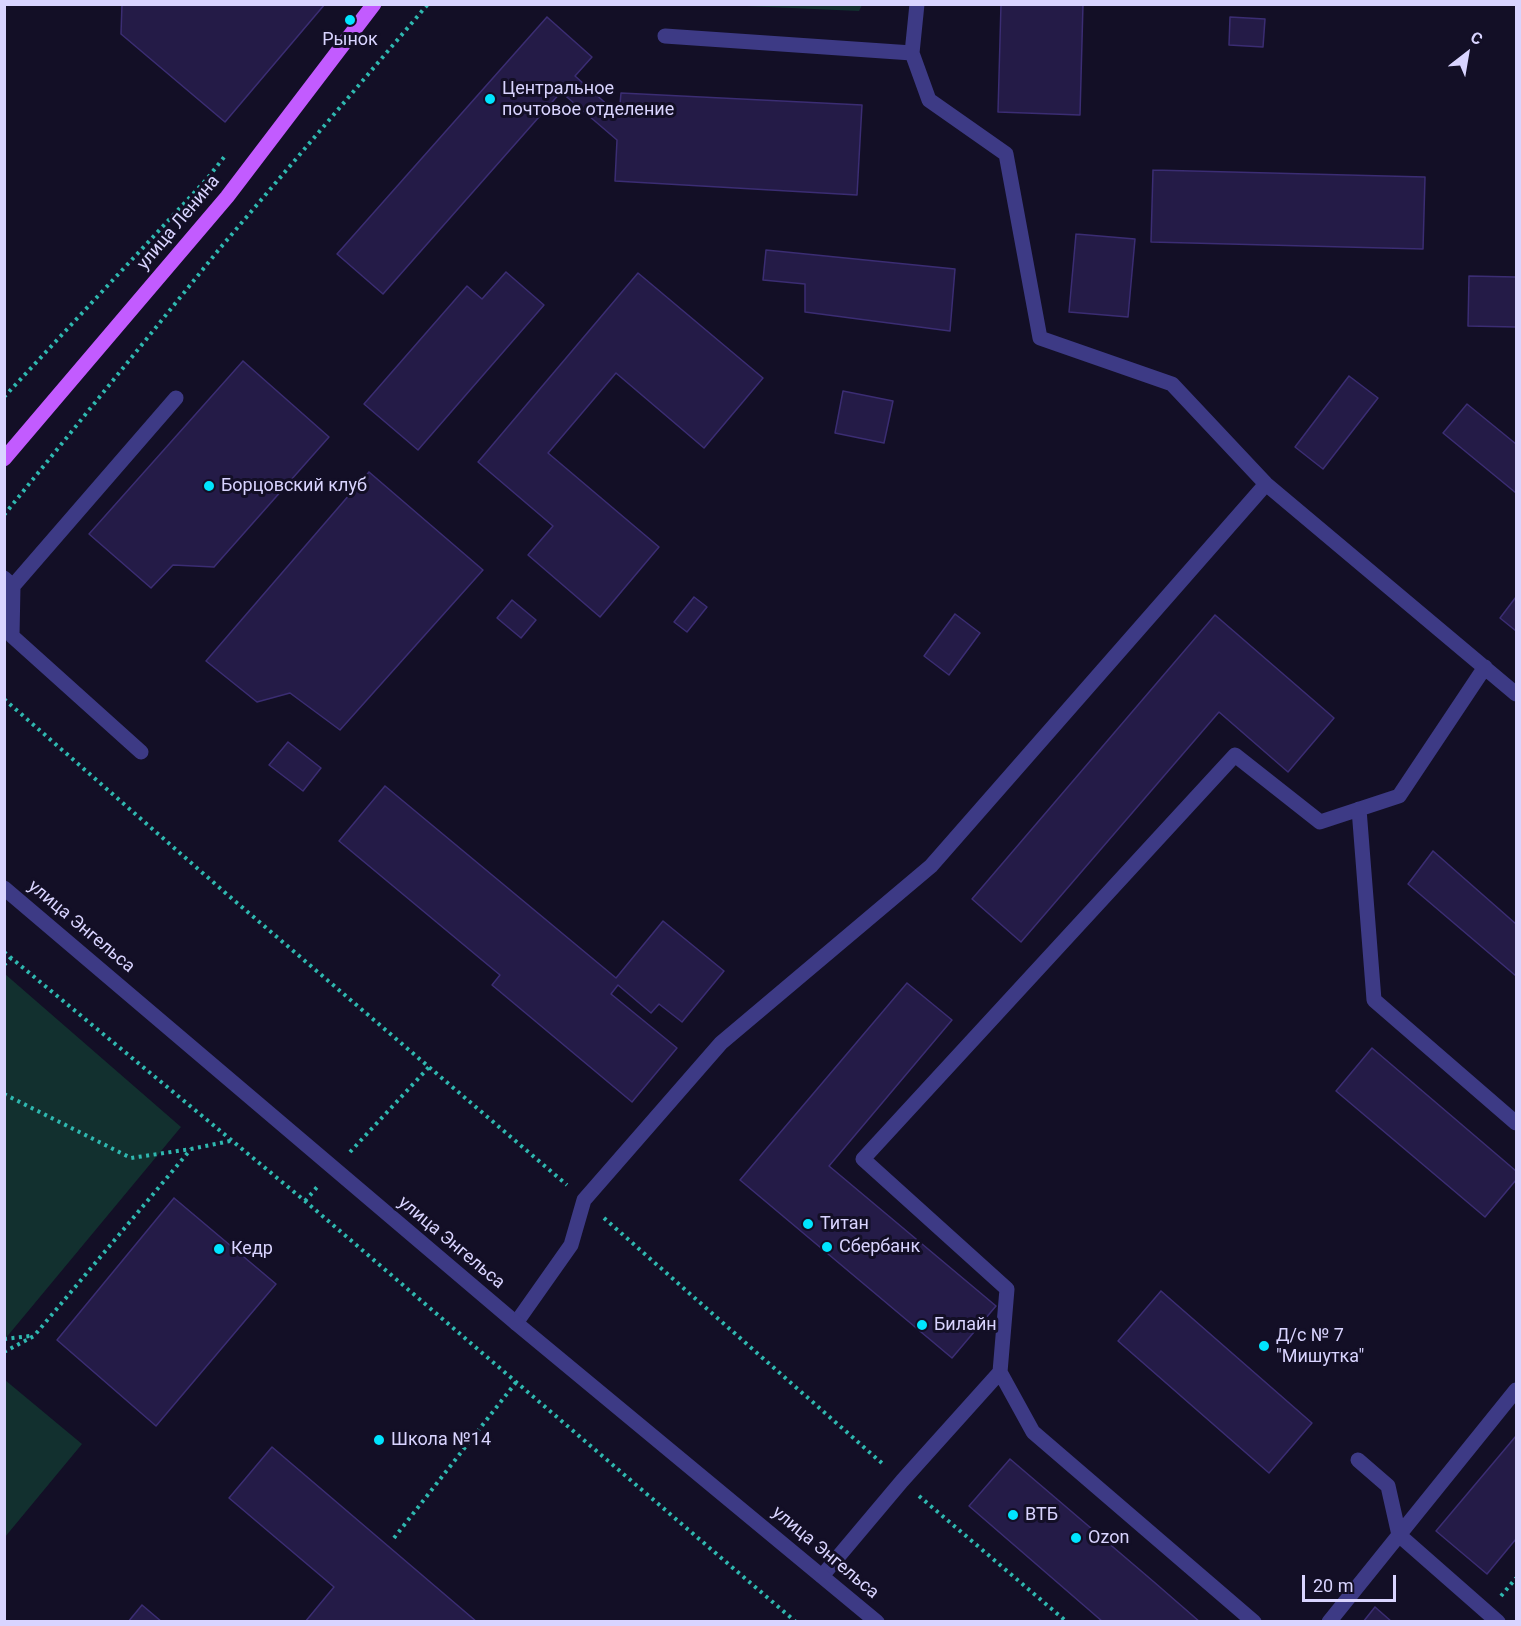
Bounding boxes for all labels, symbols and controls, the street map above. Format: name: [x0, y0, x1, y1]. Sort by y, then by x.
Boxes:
marker: Рынок: [343, 13, 357, 27]
north arrow: [1437, 24, 1497, 84]
text: С: [1467, 27, 1486, 49]
place label: Рынок: [322, 29, 378, 51]
place label: Центральное почтовое отделение: [502, 78, 674, 121]
marker: Центральное почтовое отделение: [483, 92, 497, 106]
street label: улица Ленина: [133, 171, 225, 275]
place label: Борцовский клуб: [221, 475, 367, 497]
marker: Борцовский клуб: [202, 479, 216, 493]
street label: улица Энгельса: [23, 876, 139, 978]
street label: улица Энгельса: [393, 1192, 509, 1294]
place label: Титан: [820, 1213, 869, 1235]
marker: Титан: [801, 1217, 815, 1231]
place label: Сбербанк: [839, 1236, 920, 1258]
place label: Кедр: [231, 1238, 273, 1260]
marker: Сбербанк: [820, 1240, 834, 1254]
marker: Кедр: [212, 1242, 226, 1256]
place label: Билайн: [934, 1314, 997, 1336]
marker: Билайн: [915, 1318, 929, 1332]
place label: Д/с № 7 "Мишутка": [1276, 1325, 1364, 1368]
marker: Д/с № 7 "Мишутка": [1257, 1339, 1271, 1353]
place label: Школа №14: [391, 1429, 491, 1451]
marker: Школа №14: [372, 1433, 386, 1447]
street label: улица Энгельса: [767, 1502, 883, 1604]
place label: ВТБ: [1025, 1504, 1058, 1526]
marker: ВТБ: [1006, 1508, 1020, 1522]
place label: Ozon: [1088, 1527, 1129, 1549]
marker: Ozon: [1069, 1531, 1083, 1545]
scale bar: [1305, 1563, 1400, 1601]
text: 20 m: [1313, 1575, 1353, 1596]

